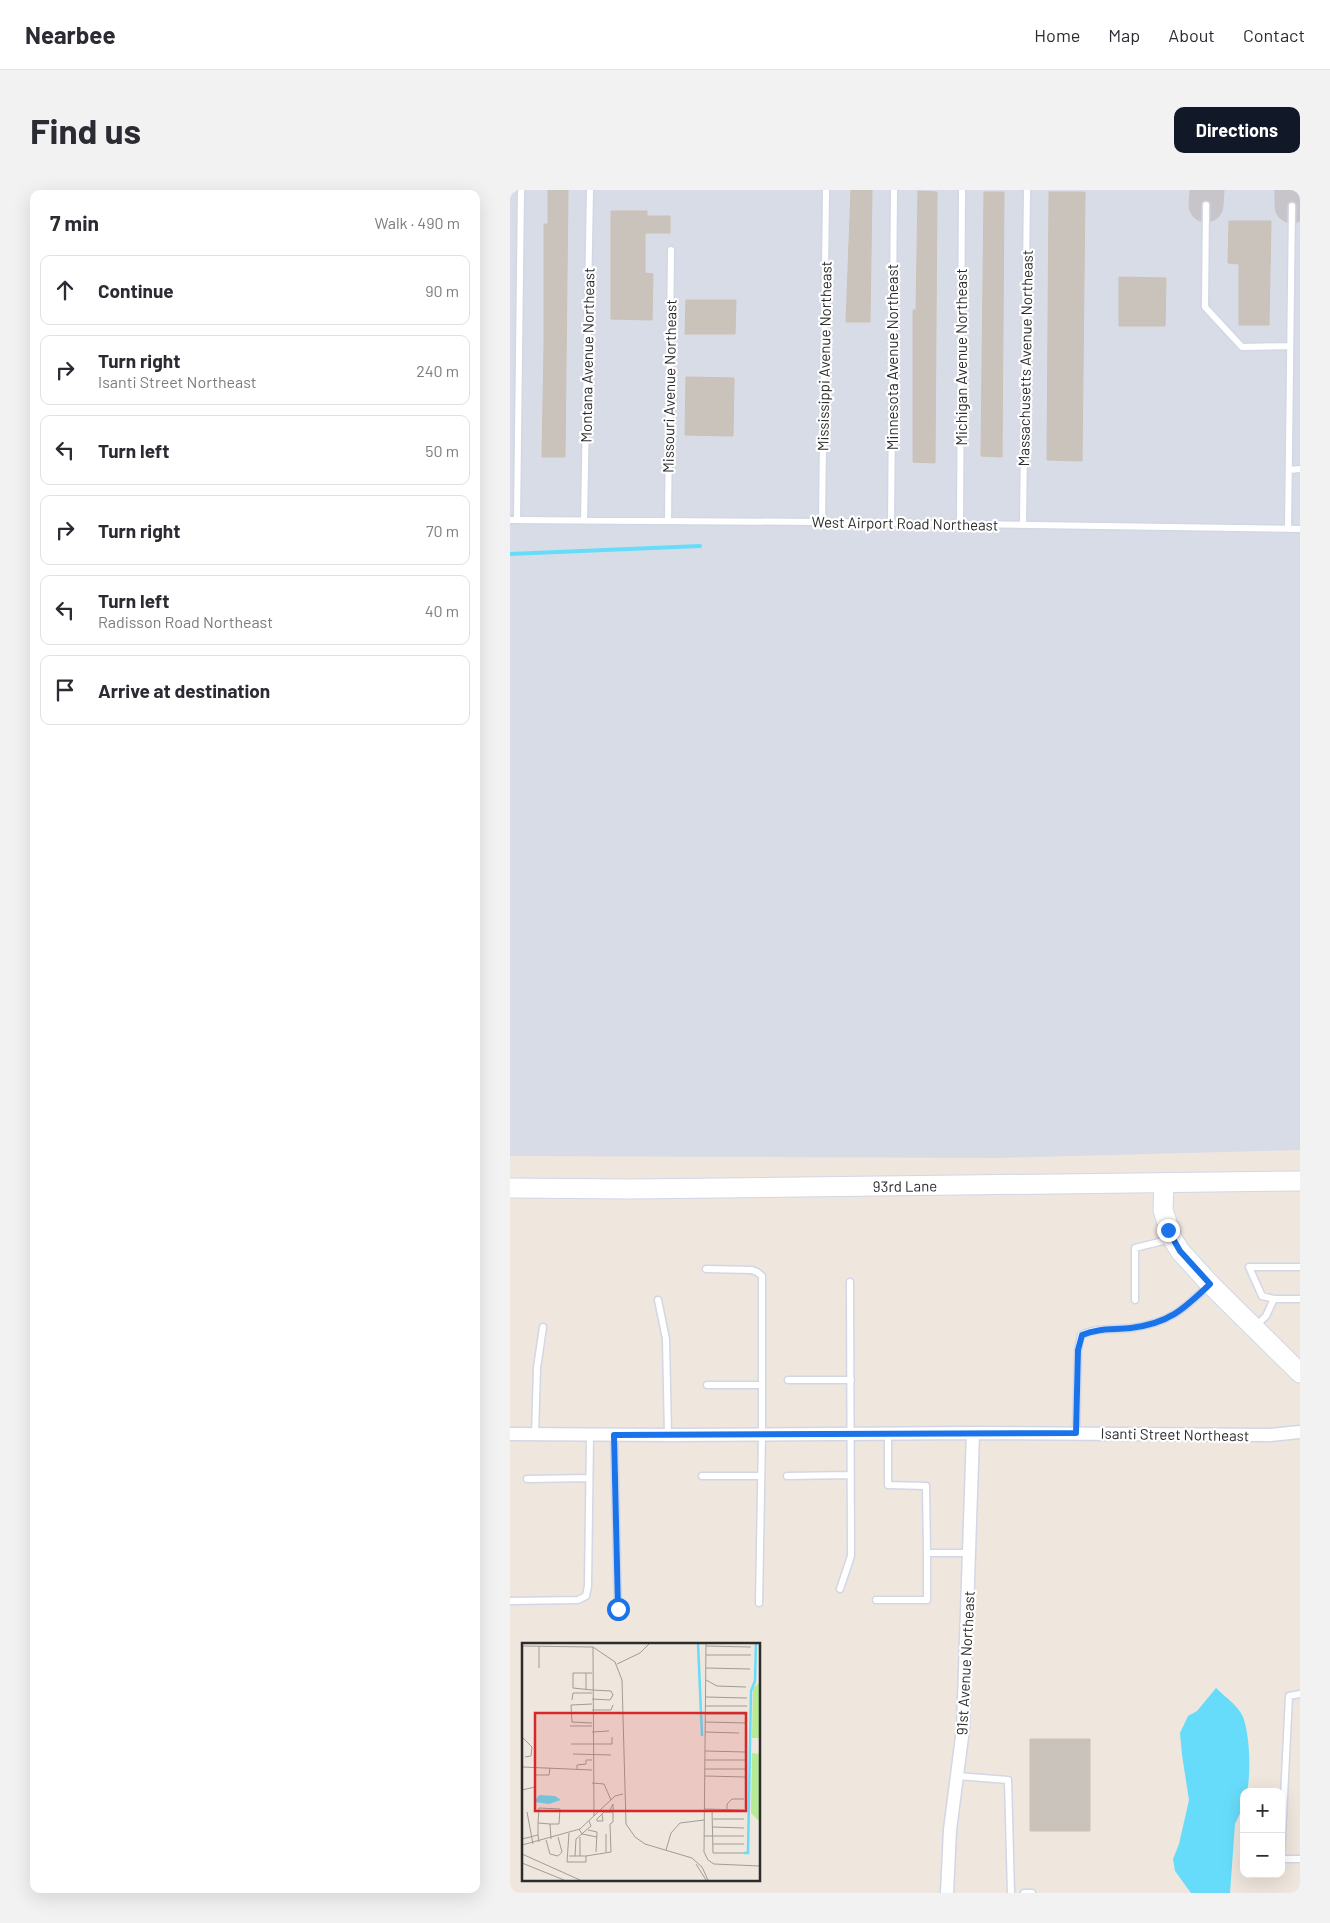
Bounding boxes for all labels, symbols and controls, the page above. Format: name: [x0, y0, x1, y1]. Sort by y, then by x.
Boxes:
text: Nearbee: [25, 20, 116, 49]
text: Home: [1034, 24, 1080, 46]
text: Map: [1108, 24, 1140, 46]
text: About: [1168, 24, 1215, 46]
text: Contact: [1243, 24, 1305, 46]
button: Directions: [1174, 107, 1300, 153]
text: Find us: [30, 109, 141, 151]
text: 7 min: [50, 210, 99, 235]
text: Walk · 490 m: [374, 213, 460, 232]
street label: Massachusetts Avenue Northeast: [1014, 249, 1036, 467]
street label: Mississippi Avenue Northeast: [813, 261, 835, 451]
street label: Minnesota Avenue Northeast: [883, 264, 901, 450]
street label: Montana Avenue Northeast: [576, 267, 598, 443]
street label: Michigan Avenue Northeast: [952, 268, 970, 446]
icon: ahead: [51, 276, 79, 304]
text: Continue: [98, 279, 174, 302]
text: 90 m: [425, 281, 459, 300]
street label: Missouri Avenue Northeast: [658, 299, 680, 473]
text: Turn right: [98, 349, 180, 372]
icon: right: [51, 356, 79, 384]
text: 240 m: [416, 361, 459, 380]
text: Isanti Street Northeast: [98, 372, 257, 391]
icon: left: [51, 436, 79, 464]
text: Turn left: [98, 439, 169, 462]
text: 50 m: [425, 441, 459, 460]
street label: West Airport Road Northeast: [812, 512, 998, 534]
icon: right: [51, 516, 79, 544]
text: Turn right: [98, 519, 180, 542]
text: 70 m: [426, 521, 459, 540]
text: Turn left: [98, 589, 169, 612]
icon: left: [51, 596, 79, 624]
text: 40 m: [425, 601, 459, 620]
text: Radisson Road Northeast: [98, 612, 273, 631]
icon: arrive: [51, 676, 79, 704]
text: Arrive at destination: [98, 679, 270, 702]
street label: 93rd Lane: [873, 1176, 937, 1195]
route end: [1157, 1219, 1180, 1242]
street label: Isanti Street Northeast: [1100, 1424, 1250, 1444]
street label: 91st Avenue Northeast: [952, 1590, 978, 1736]
route start: [607, 1598, 630, 1621]
inset map: [522, 1643, 760, 1880]
map controls: [1240, 1788, 1285, 1878]
button: +: [1240, 1788, 1285, 1833]
button: −: [1240, 1833, 1285, 1878]

